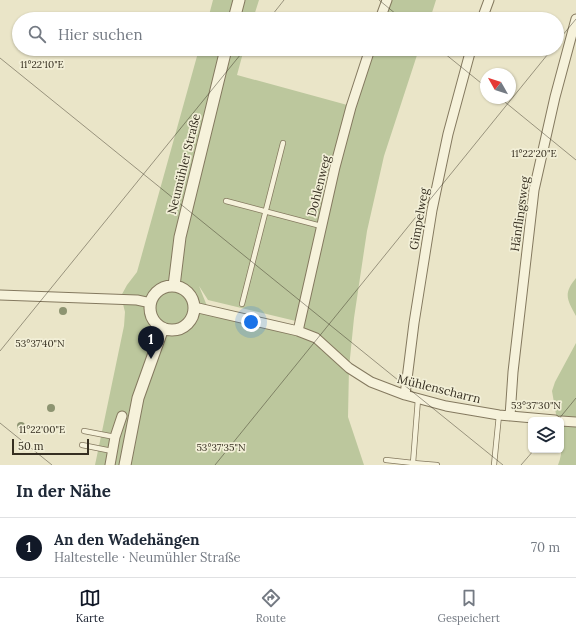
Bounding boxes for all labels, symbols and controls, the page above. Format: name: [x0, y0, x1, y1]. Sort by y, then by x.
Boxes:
search box: [12, 12, 564, 56]
icon: search: [26, 23, 48, 45]
text: Hier suchen: [58, 25, 142, 44]
text: 11°22'10"E: [20, 58, 64, 71]
north arrow: [480, 68, 516, 104]
street label: Neumühler Straße: [164, 111, 203, 216]
text: 11°22'20"E: [511, 147, 557, 160]
street label: Dohlenweg: [304, 153, 333, 218]
street label: Hänflingsweg: [507, 175, 532, 253]
street label: Gimpelweg: [406, 186, 431, 251]
your location: [241, 312, 261, 332]
pin: 1: [138, 326, 164, 359]
text: 53°37'40"N: [15, 337, 65, 350]
street label: Mühlenscharrn: [396, 371, 482, 406]
text: 53°37'30"N: [511, 399, 561, 412]
map controls: [528, 417, 564, 453]
button: layers: [528, 417, 564, 453]
text: 11°22'00"E: [19, 423, 65, 436]
scale bar: [12, 437, 89, 456]
text: 50 m: [18, 439, 44, 453]
text: 53°37'35"N: [196, 441, 246, 454]
text: In der Nähe: [16, 480, 111, 502]
text: An den Wadehängen: [54, 530, 200, 549]
text: 1: [26, 539, 32, 556]
text: 70 m: [531, 539, 560, 556]
text: Haltestelle · Neumühler Straße: [54, 549, 241, 566]
tab: Karte: [76, 587, 104, 625]
tab: Route: [256, 587, 286, 625]
tab: Gespeichert: [438, 587, 500, 625]

